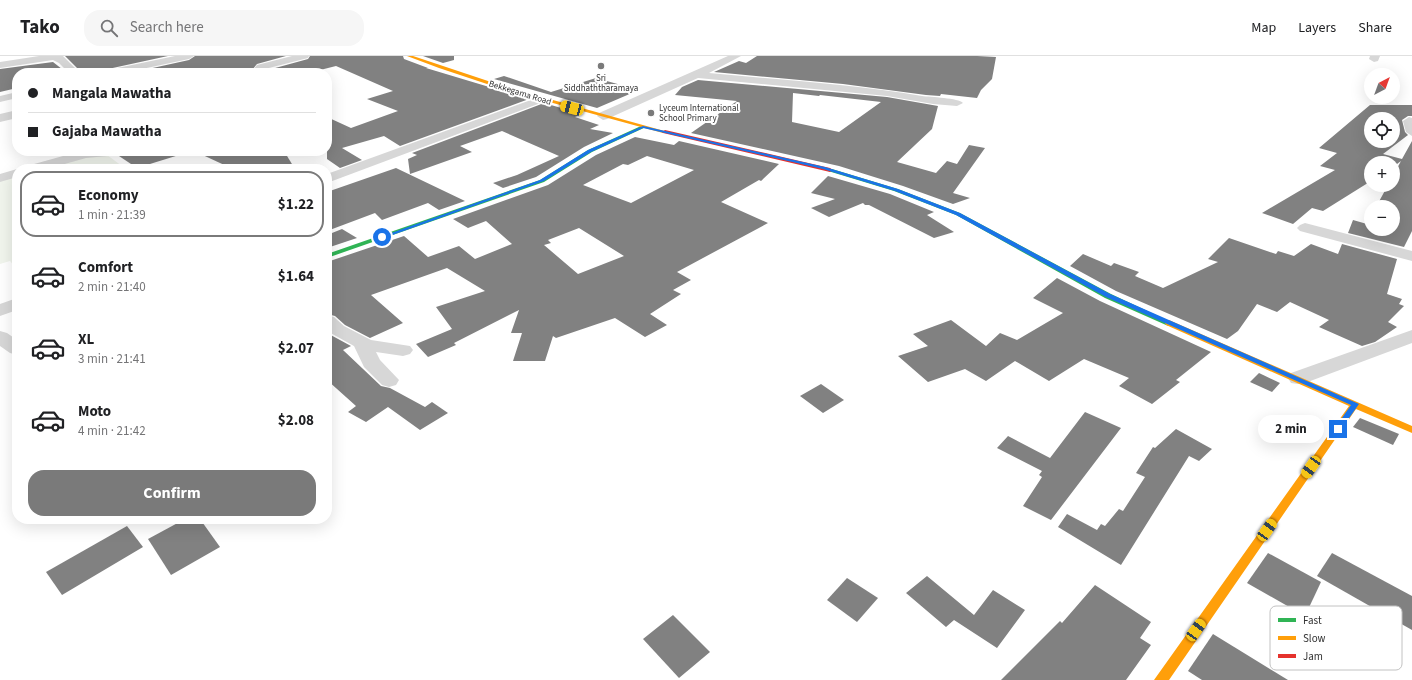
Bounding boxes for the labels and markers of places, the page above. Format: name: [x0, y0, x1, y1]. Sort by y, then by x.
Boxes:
marker: Sri Siddhaththaramaya: [596, 61, 606, 71]
place label: Sri Siddhaththaramaya: [564, 72, 638, 95]
place label: Lyceum International School Primary: [659, 102, 739, 125]
marker: Lyceum International School Primary: [646, 108, 656, 118]

